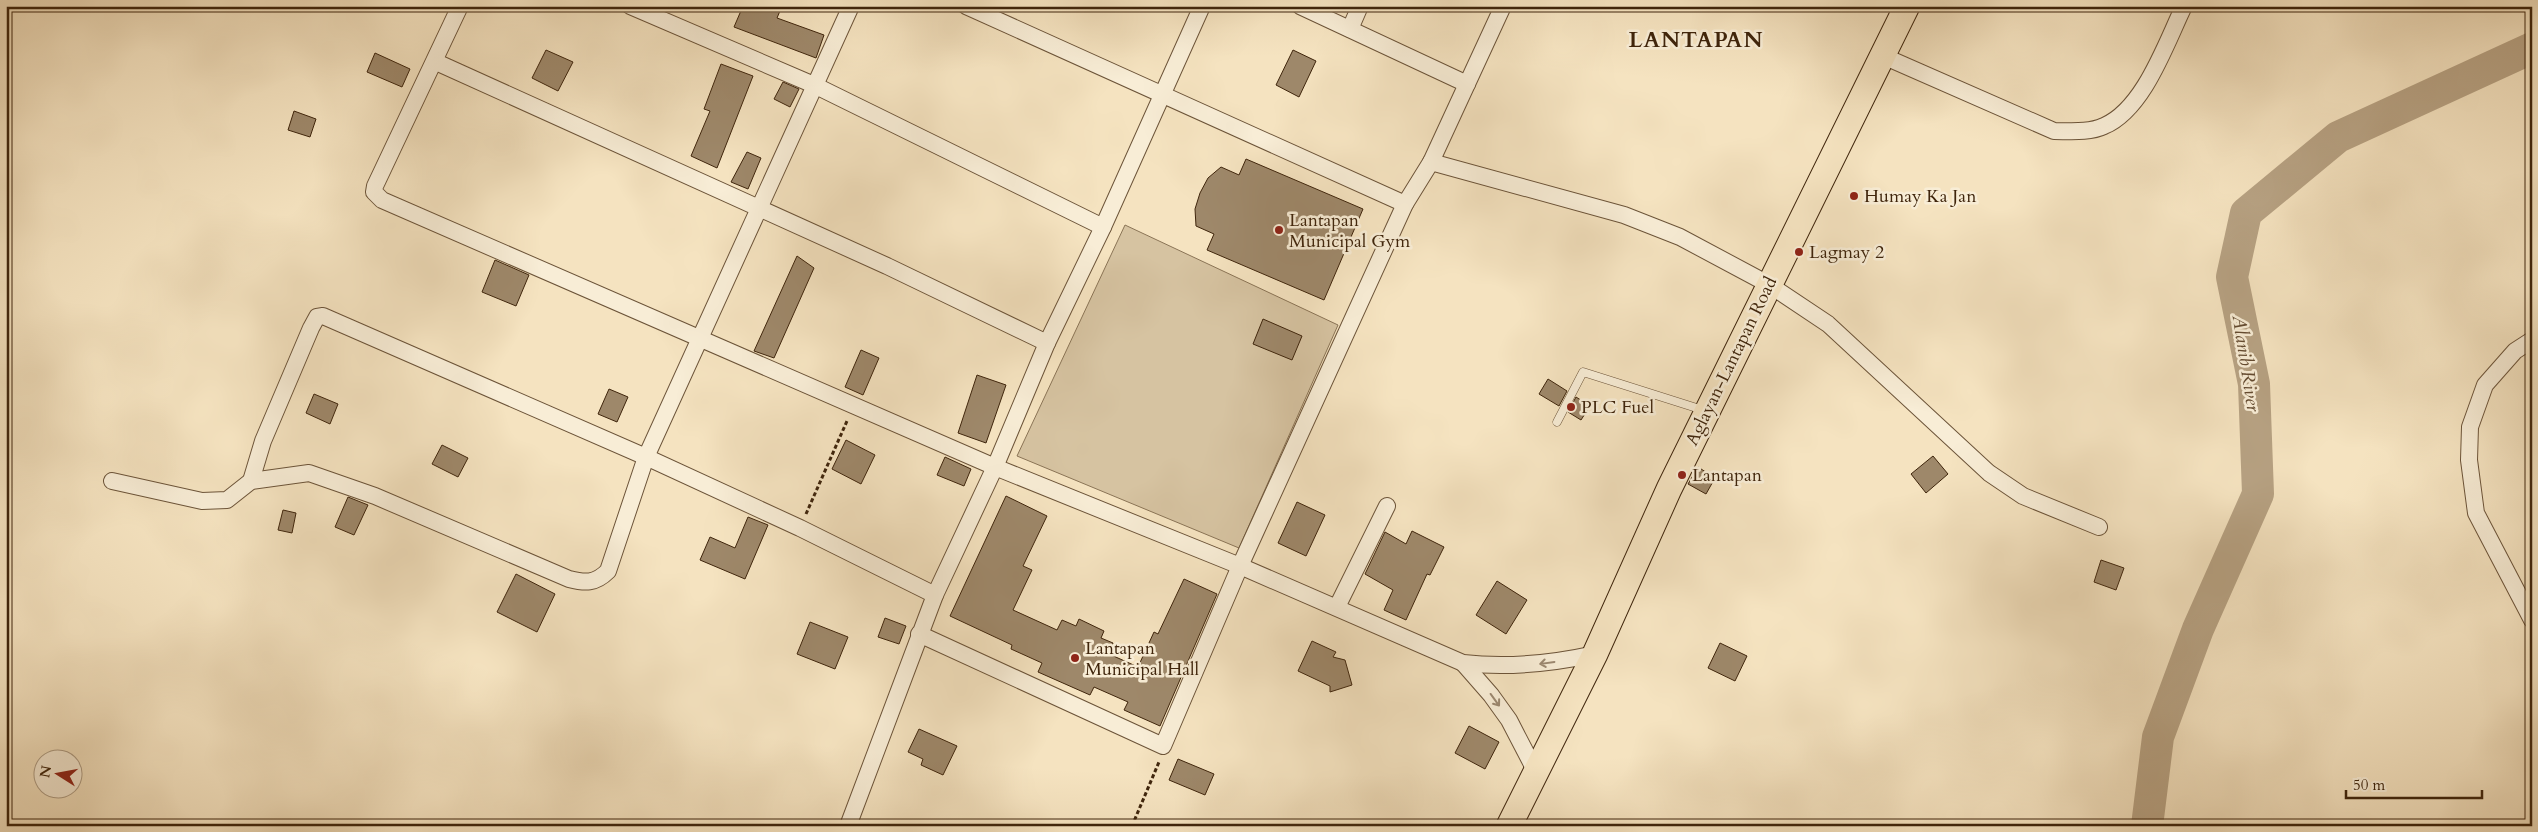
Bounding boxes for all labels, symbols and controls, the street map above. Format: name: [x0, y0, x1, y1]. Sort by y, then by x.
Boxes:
district label: LANTAPAN: [1629, 25, 1763, 55]
place label: Humay Ka Jan: [1864, 184, 1977, 209]
marker: Humay Ka Jan: [1848, 190, 1860, 202]
place label: Lantapan Municipal Gym: [1289, 208, 1411, 254]
marker: Lantapan Municipal Gym: [1273, 224, 1285, 236]
place label: Lagmay 2: [1809, 240, 1884, 265]
marker: Lagmay 2: [1793, 246, 1805, 258]
street label: Aglayan-Lantapan Road: [1680, 272, 1783, 450]
water label: Alanib River: [2225, 312, 2267, 414]
place label: PLC Fuel: [1581, 395, 1654, 420]
marker: PLC Fuel: [1565, 401, 1577, 413]
place label: Lantapan: [1692, 463, 1763, 488]
marker: Lantapan: [1676, 469, 1688, 481]
place label: Lantapan Municipal Hall: [1085, 636, 1200, 682]
marker: Lantapan Municipal Hall: [1069, 652, 1081, 664]
one-way arrow: [1539, 659, 1555, 669]
one-way arrow: [1489, 693, 1500, 706]
north arrow: [32, 750, 82, 800]
text: N: [35, 764, 56, 779]
scale bar: [2346, 767, 2482, 799]
text: 50 m: [2353, 775, 2385, 795]

